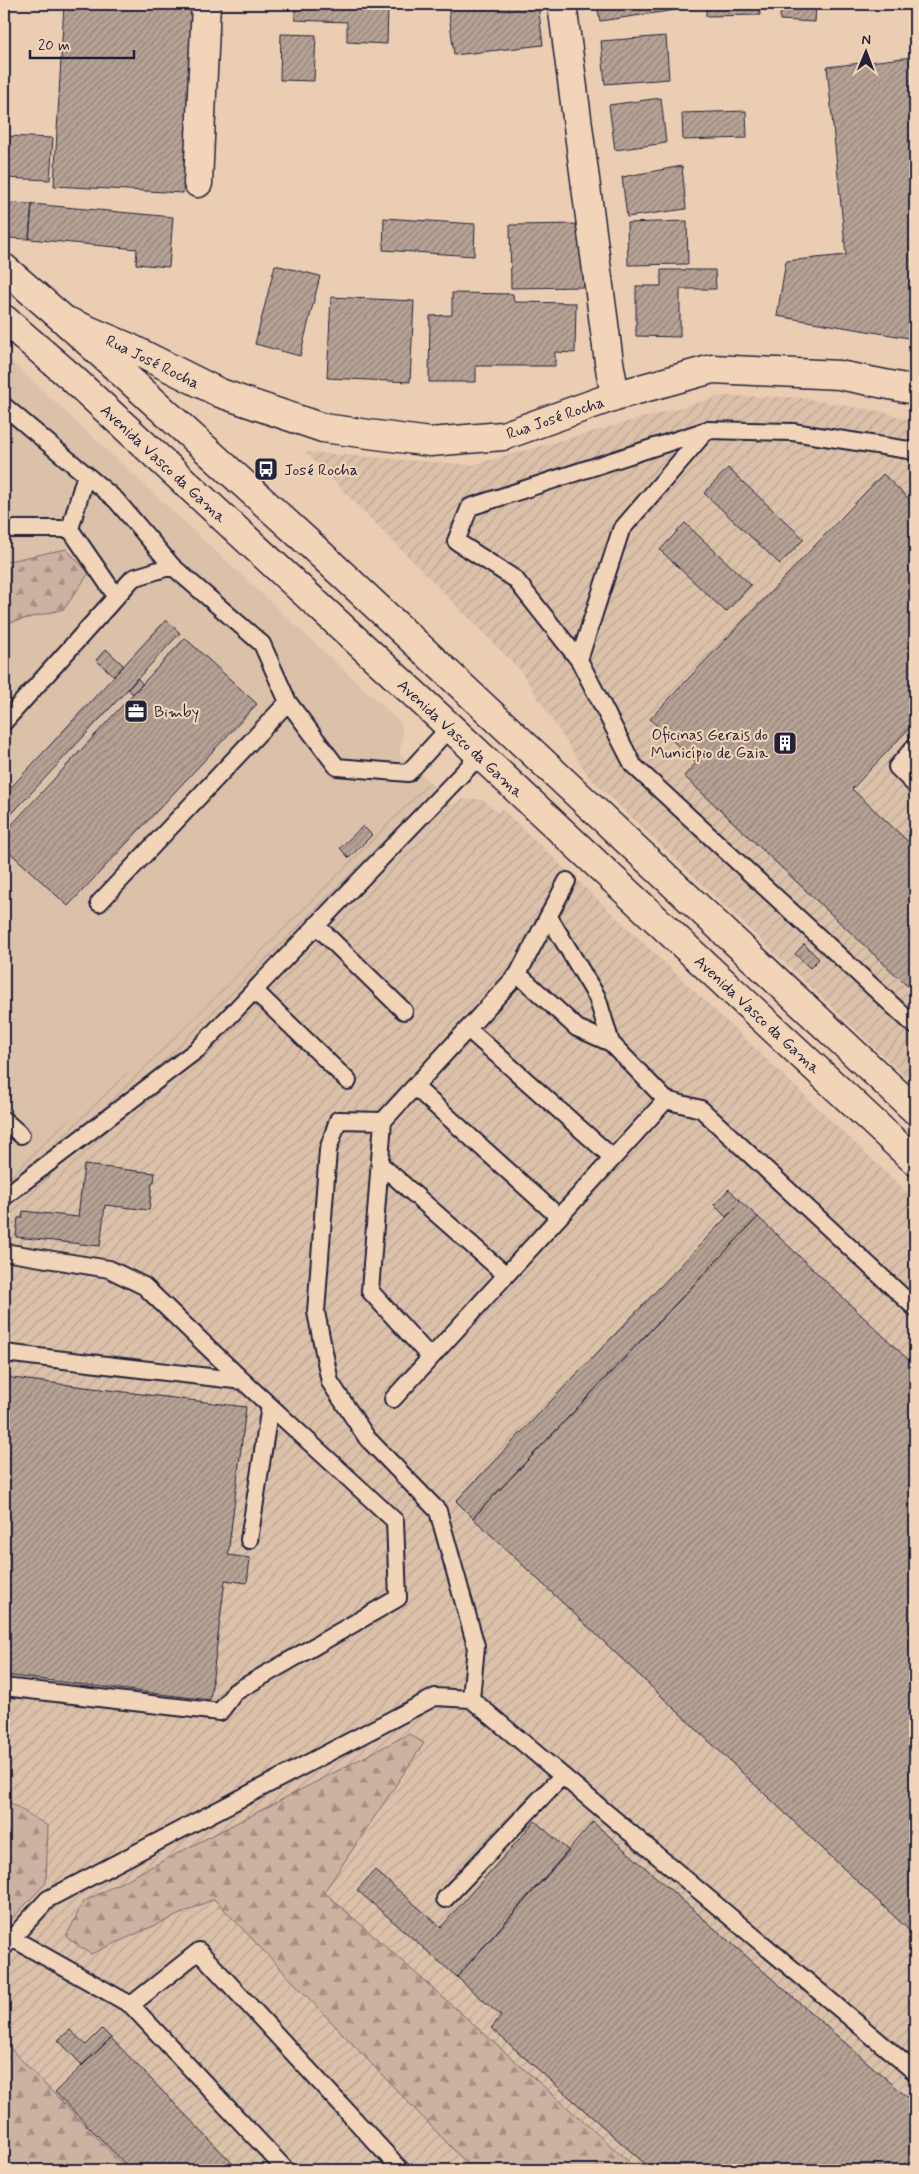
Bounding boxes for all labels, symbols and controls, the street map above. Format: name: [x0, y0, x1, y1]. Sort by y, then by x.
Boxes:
scale bar: [30, 28, 134, 60]
north arrow: [842, 28, 892, 78]
text: N: [861, 31, 871, 49]
text: 20 m: [38, 36, 70, 56]
street label: Rua José Rocha: [102, 331, 203, 394]
street label: Rua José Rocha: [504, 392, 607, 445]
street label: Avenida Vasco da Gama: [96, 400, 231, 528]
bus stop icon: José Rocha: [253, 456, 279, 482]
place label: José Rocha: [284, 460, 358, 481]
street label: Avenida Vasco da Gama: [393, 675, 528, 803]
office icon: Bimby: [123, 698, 149, 724]
place label: Bimby: [154, 702, 199, 723]
place label: Oficinas Gerais do Município de Gaia: [651, 725, 768, 764]
building icon: Oficinas Gerais do Município de Gaia: [772, 730, 798, 756]
street label: Avenida Vasco da Gama: [690, 951, 825, 1079]

